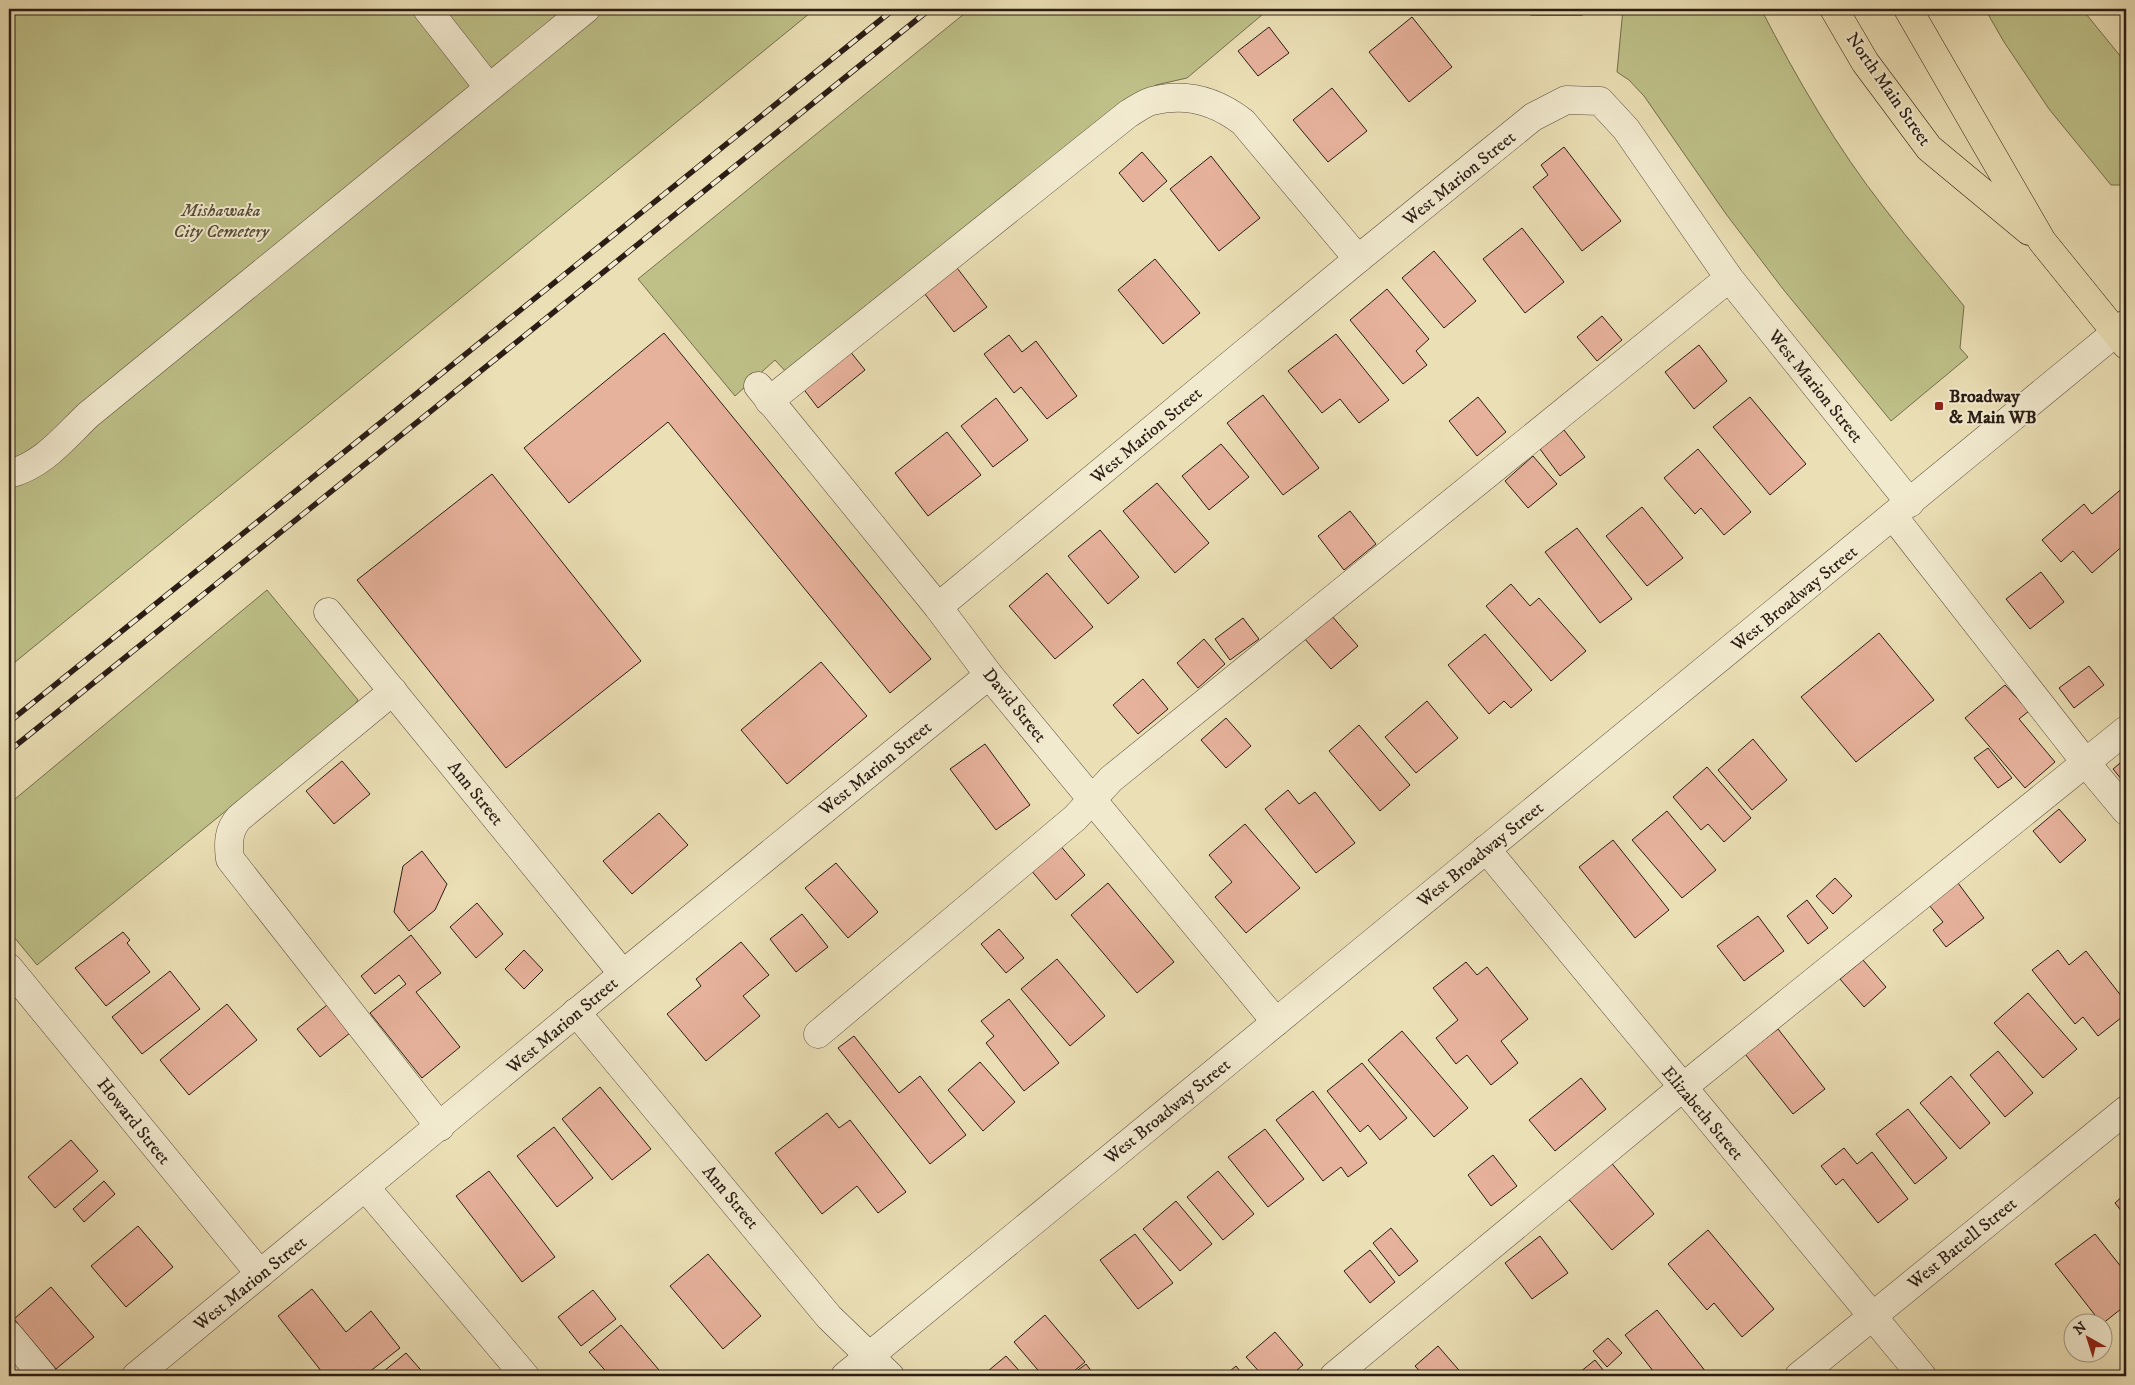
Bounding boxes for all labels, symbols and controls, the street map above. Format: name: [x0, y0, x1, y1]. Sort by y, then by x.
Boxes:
street label: North Main Street: [1841, 29, 1936, 151]
street label: West Marion Street: [1398, 126, 1521, 232]
park label: Mishawaka City Cemetery: [173, 200, 270, 243]
street label: West Marion Street: [1762, 325, 1868, 448]
street label: West Marion Street: [1086, 383, 1207, 489]
place label: Broadway & Main WB: [1949, 386, 2037, 429]
marker: Broadway & Main WB: [1933, 400, 1945, 412]
street label: West Broadway Street: [1726, 541, 1862, 657]
street label: David Street: [978, 664, 1051, 747]
street label: West Marion Street: [814, 716, 937, 822]
street label: Ann Street: [443, 757, 508, 831]
street label: West Broadway Street: [1412, 797, 1548, 913]
street label: West Marion Street: [502, 973, 623, 1079]
street label: West Broadway Street: [1099, 1054, 1235, 1170]
street label: Elizabeth Street: [1657, 1062, 1748, 1165]
street label: Howard Street: [92, 1074, 175, 1169]
street label: Ann Street: [697, 1161, 763, 1234]
street label: West Battell Street: [1903, 1193, 2022, 1295]
street label: West Marion Street: [189, 1231, 312, 1337]
north arrow: [2062, 1312, 2112, 1362]
text: N: [2070, 1318, 2091, 1339]

